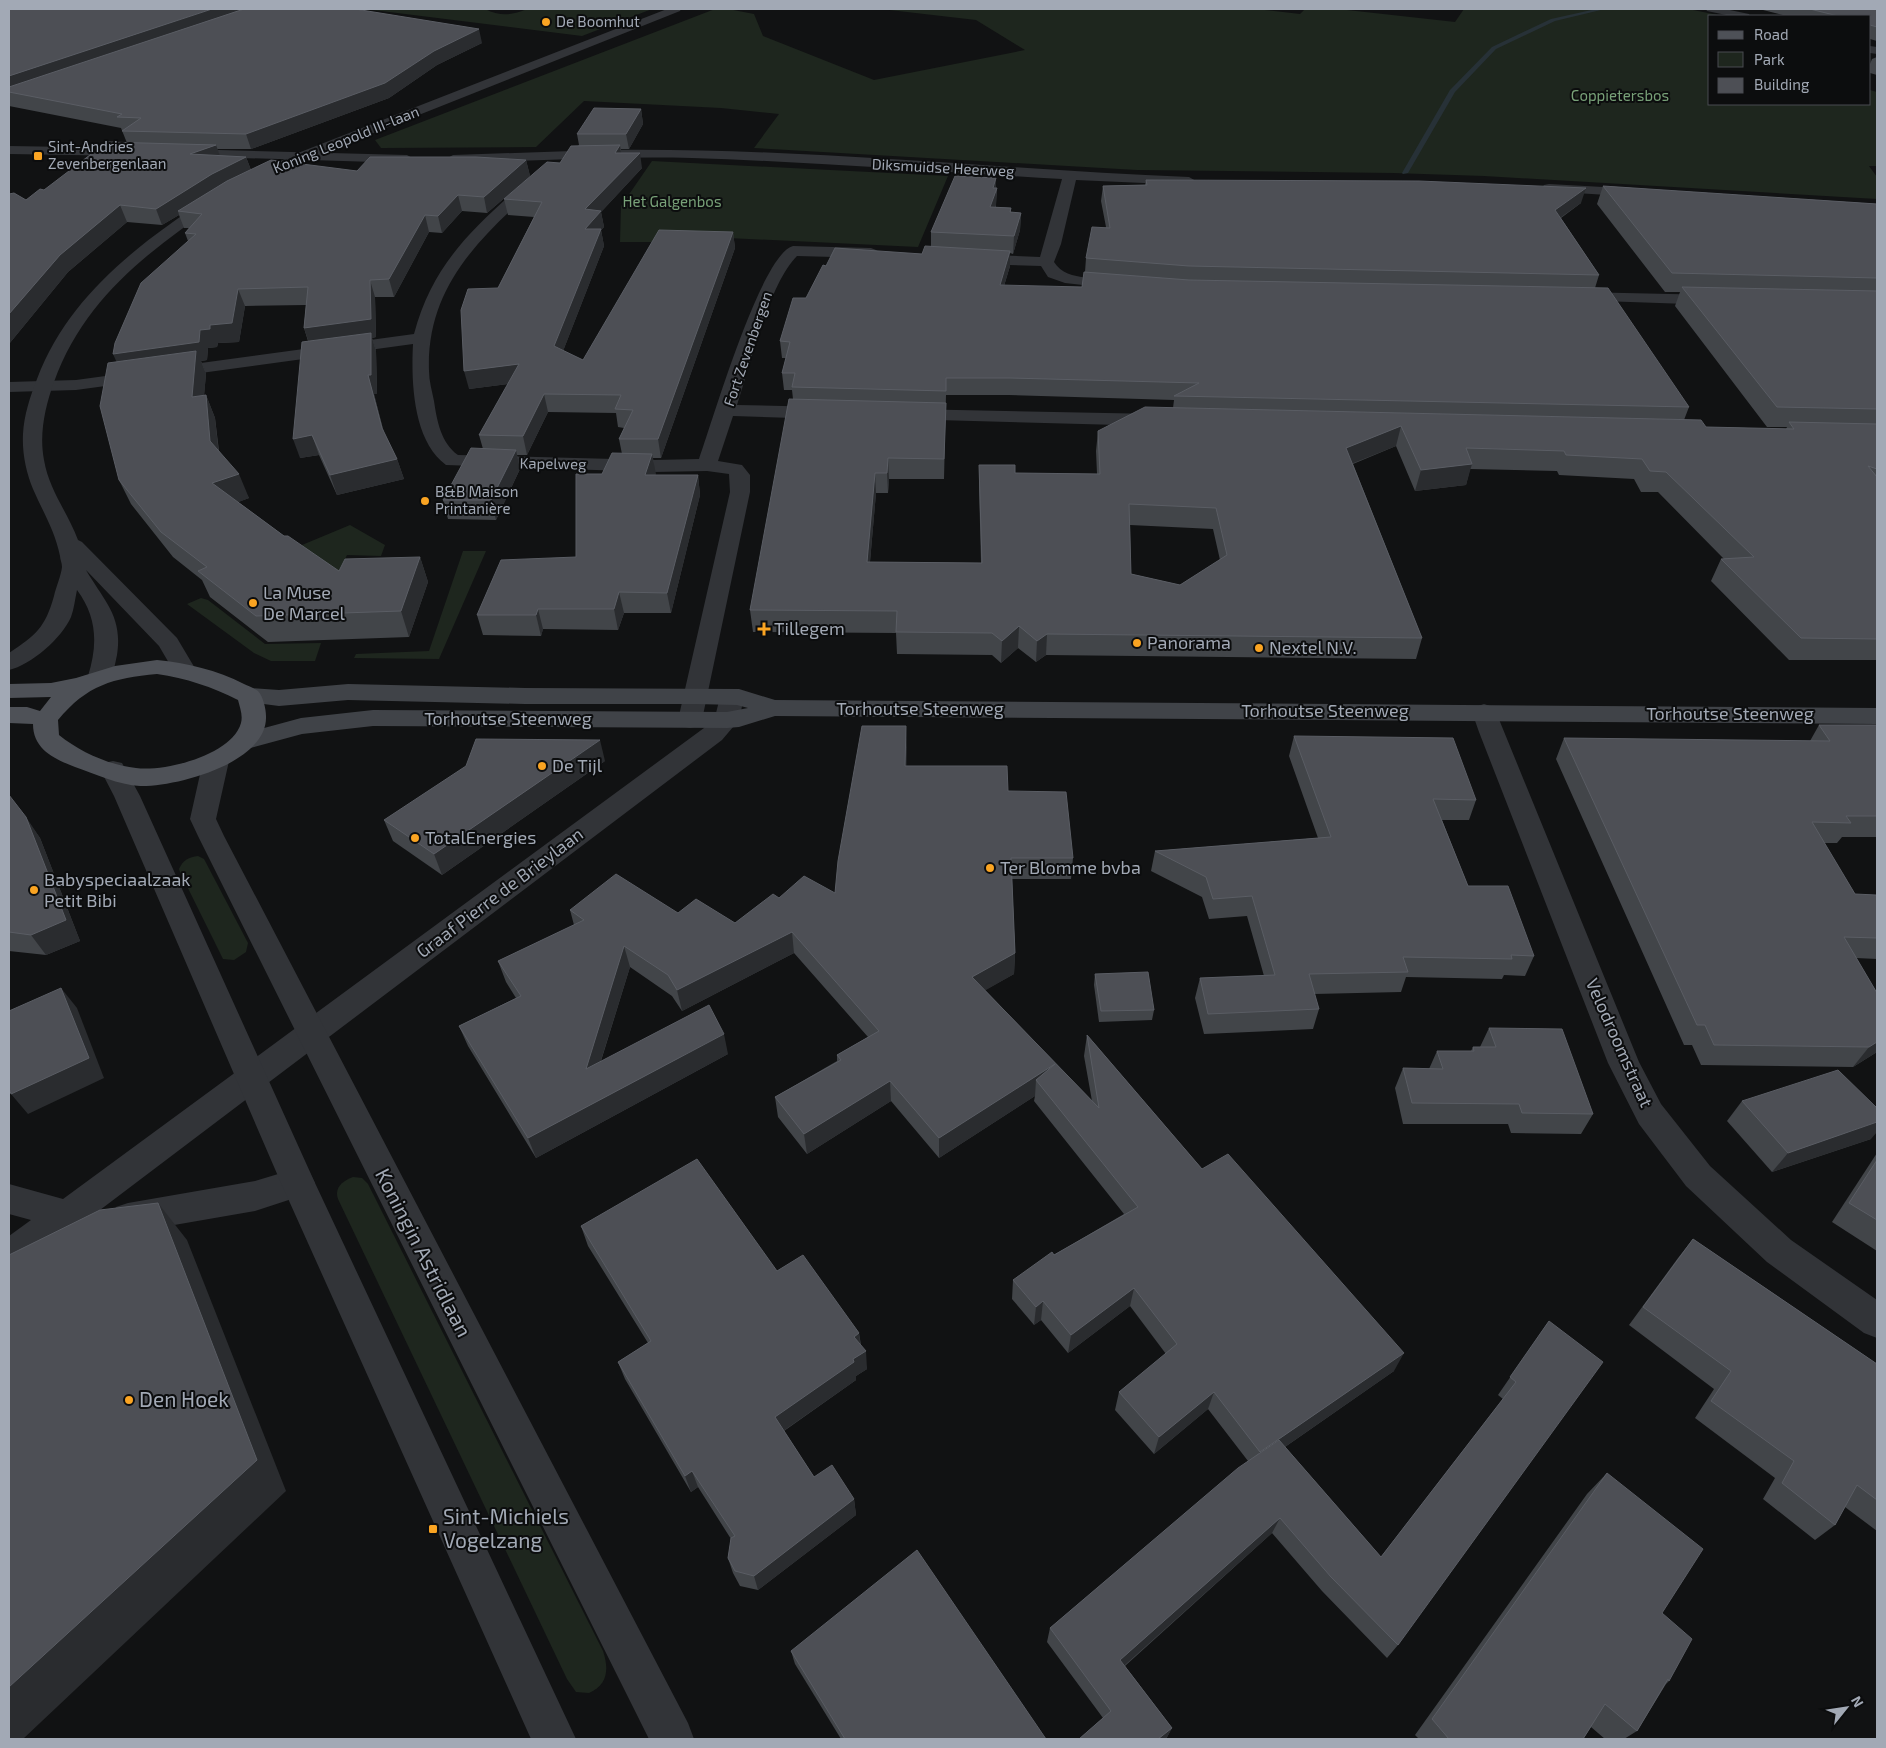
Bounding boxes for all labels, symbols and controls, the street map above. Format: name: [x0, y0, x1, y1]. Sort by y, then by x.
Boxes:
place label: De Boomhut: [556, 12, 640, 30]
legend: [1708, 15, 1871, 105]
marker: De Boomhut: [540, 16, 552, 28]
text: Road: [1754, 25, 1789, 43]
text: Park: [1754, 50, 1785, 68]
text: Building: [1754, 75, 1810, 93]
park label: Coppietersbos: [1571, 86, 1669, 104]
street label: Koning Leopold III-laan: [270, 101, 421, 177]
place label: Sint-Andries Zevenbergenlaan: [48, 137, 166, 172]
marker: Sint-Andries Zevenbergenlaan: [32, 150, 44, 162]
street label: Diksmuidse Heerweg: [871, 154, 1015, 180]
park label: Het Galgenbos: [622, 192, 722, 210]
street label: Fort Zevenbergen: [719, 289, 775, 408]
street label: Kapelweg: [519, 453, 587, 473]
place label: B&B Maison Printanière: [435, 482, 519, 517]
marker: B&B Maison Printanière: [419, 495, 431, 507]
place label: La Muse De Marcel: [263, 581, 346, 624]
marker: La Muse De Marcel: [247, 597, 259, 609]
place label: Tillegem: [774, 617, 845, 639]
marker: Tillegem: [758, 623, 770, 635]
place label: Panorama: [1147, 631, 1231, 653]
place label: Nextel N.V.: [1269, 636, 1357, 658]
marker: Panorama: [1131, 637, 1143, 649]
marker: Nextel N.V.: [1253, 642, 1265, 654]
street label: Torhoutse Steenweg: [836, 697, 1004, 719]
street label: Torhoutse Steenweg: [1241, 699, 1409, 721]
street label: Torhoutse Steenweg: [1646, 702, 1814, 724]
street label: Torhoutse Steenweg: [424, 707, 592, 729]
place label: De Tijl: [552, 754, 603, 776]
marker: De Tijl: [536, 760, 548, 772]
street label: Graaf Pierre de Brieylaan: [412, 822, 587, 962]
place label: TotalEnergies: [425, 826, 536, 848]
marker: TotalEnergies: [409, 832, 421, 844]
place label: Ter Blomme bvba: [1000, 856, 1141, 878]
marker: Ter Blomme bvba: [984, 862, 996, 874]
place label: Babyspeciaalzaak Petit Bibi: [44, 868, 190, 911]
marker: Babyspeciaalzaak Petit Bibi: [28, 884, 40, 896]
street label: Velodroomstraat: [1582, 975, 1658, 1111]
street label: Koningin Astridlaan: [371, 1164, 478, 1341]
place label: Den Hoek: [139, 1386, 229, 1411]
marker: Den Hoek: [123, 1394, 135, 1406]
place label: Sint-Michiels Vogelzang: [443, 1503, 569, 1552]
marker: Sint-Michiels Vogelzang: [427, 1523, 439, 1535]
north arrow: [1821, 1683, 1871, 1733]
text: N: [1848, 1693, 1868, 1710]

